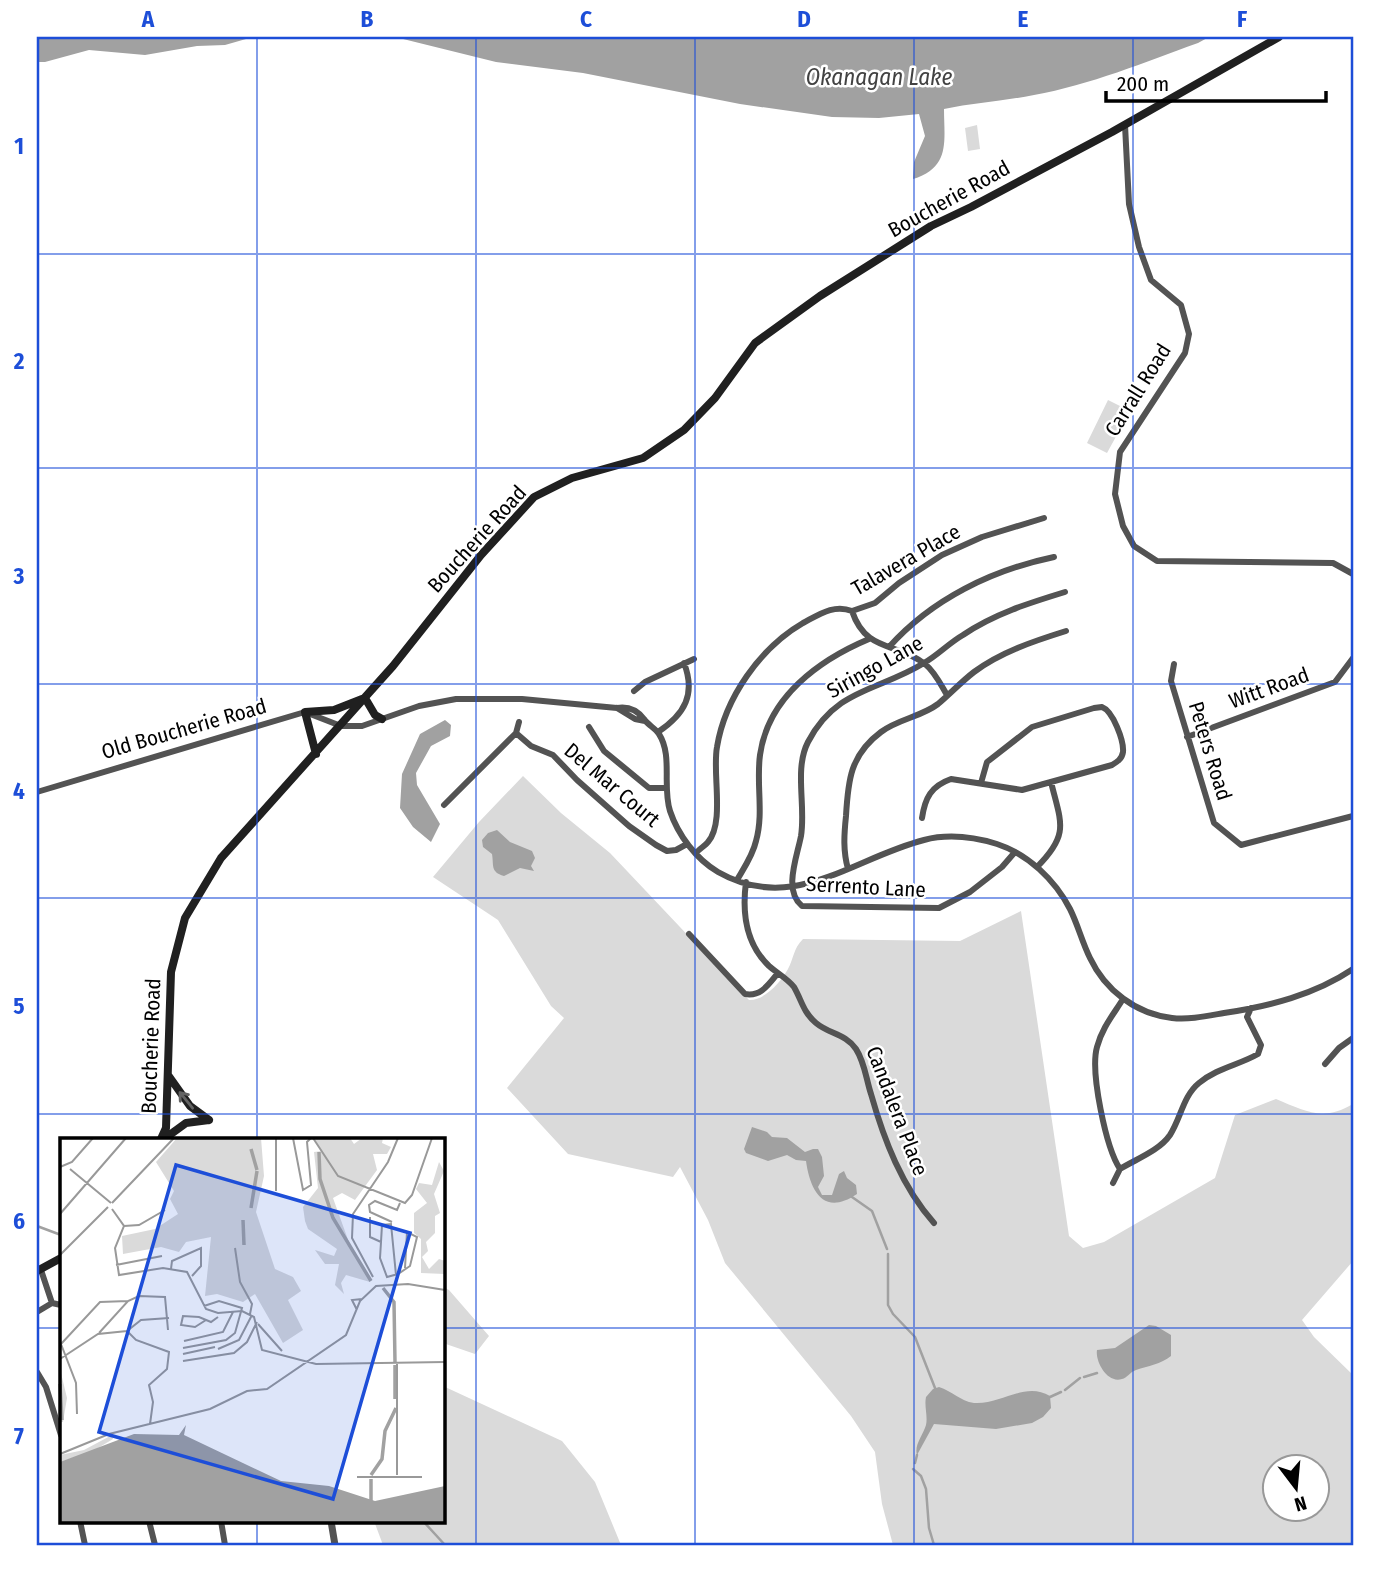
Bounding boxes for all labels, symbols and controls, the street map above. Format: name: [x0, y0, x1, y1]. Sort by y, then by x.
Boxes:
text: A: [141, 5, 155, 33]
text: B: [361, 5, 374, 33]
text: C: [580, 5, 592, 33]
text: D: [797, 5, 811, 33]
text: E: [1018, 5, 1029, 33]
text: F: [1237, 5, 1247, 33]
scale bar: [1106, 60, 1327, 104]
water label: Okanagan Lake: [806, 63, 952, 91]
text: 200 m: [1117, 71, 1169, 97]
text: 1: [14, 132, 24, 160]
street label: Boucherie Road: [883, 155, 1015, 243]
street label: Carrall Road: [1099, 339, 1177, 441]
text: 2: [13, 347, 25, 375]
street label: Boucherie Road: [422, 480, 532, 598]
street label: Talavera Place: [847, 518, 965, 602]
text: 3: [13, 562, 25, 590]
street label: Siringo Lane: [822, 630, 928, 704]
street label: Witt Road: [1225, 662, 1313, 714]
street label: Old Boucherie Road: [99, 693, 269, 765]
street label: Peters Road: [1183, 698, 1237, 804]
street label: Del Mar Court: [559, 737, 665, 833]
text: 4: [13, 777, 25, 805]
street label: Serrento Lane: [806, 871, 926, 903]
street label: Boucherie Road: [136, 978, 166, 1114]
text: 5: [13, 992, 25, 1020]
street label: Candalera Place: [860, 1043, 934, 1179]
one-way arrow: [179, 1091, 194, 1109]
inset map: [60, 1138, 444, 1522]
text: 6: [13, 1207, 25, 1235]
text: 7: [14, 1422, 24, 1450]
north arrow: [1260, 1452, 1330, 1522]
text: N: [1292, 1491, 1309, 1516]

